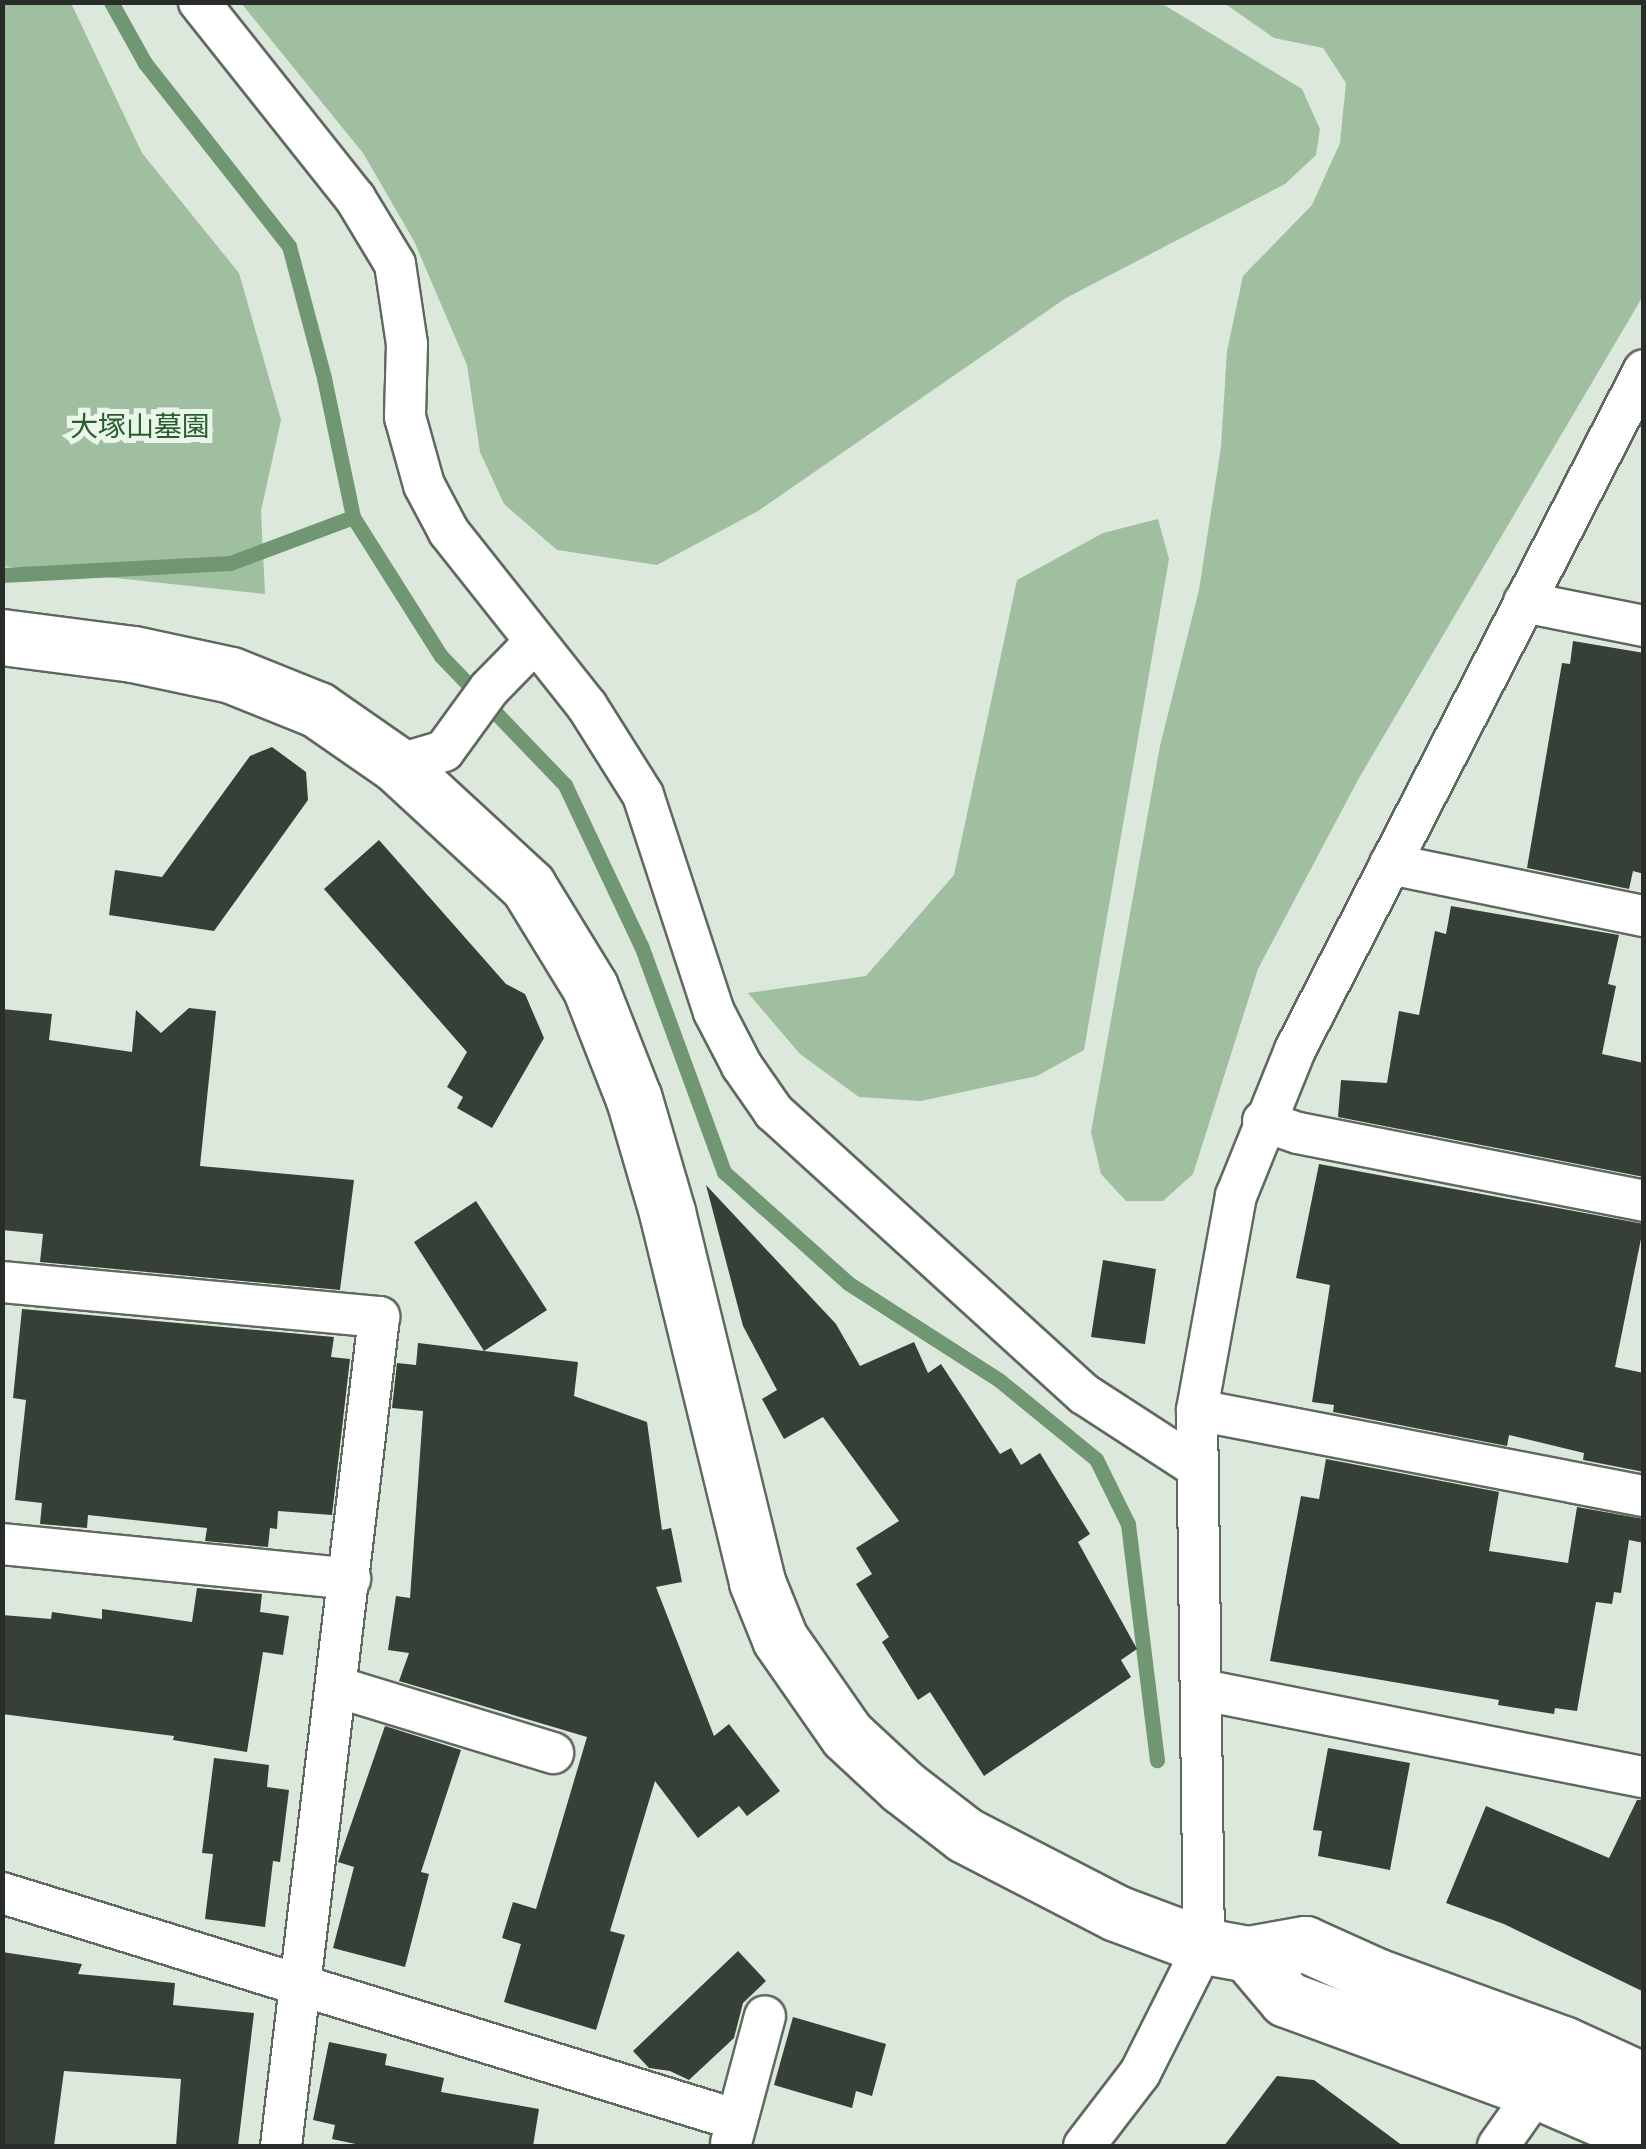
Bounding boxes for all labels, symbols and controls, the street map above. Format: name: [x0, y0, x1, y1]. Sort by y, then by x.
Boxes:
park label: 大塚山墓園: [70, 409, 210, 443]

